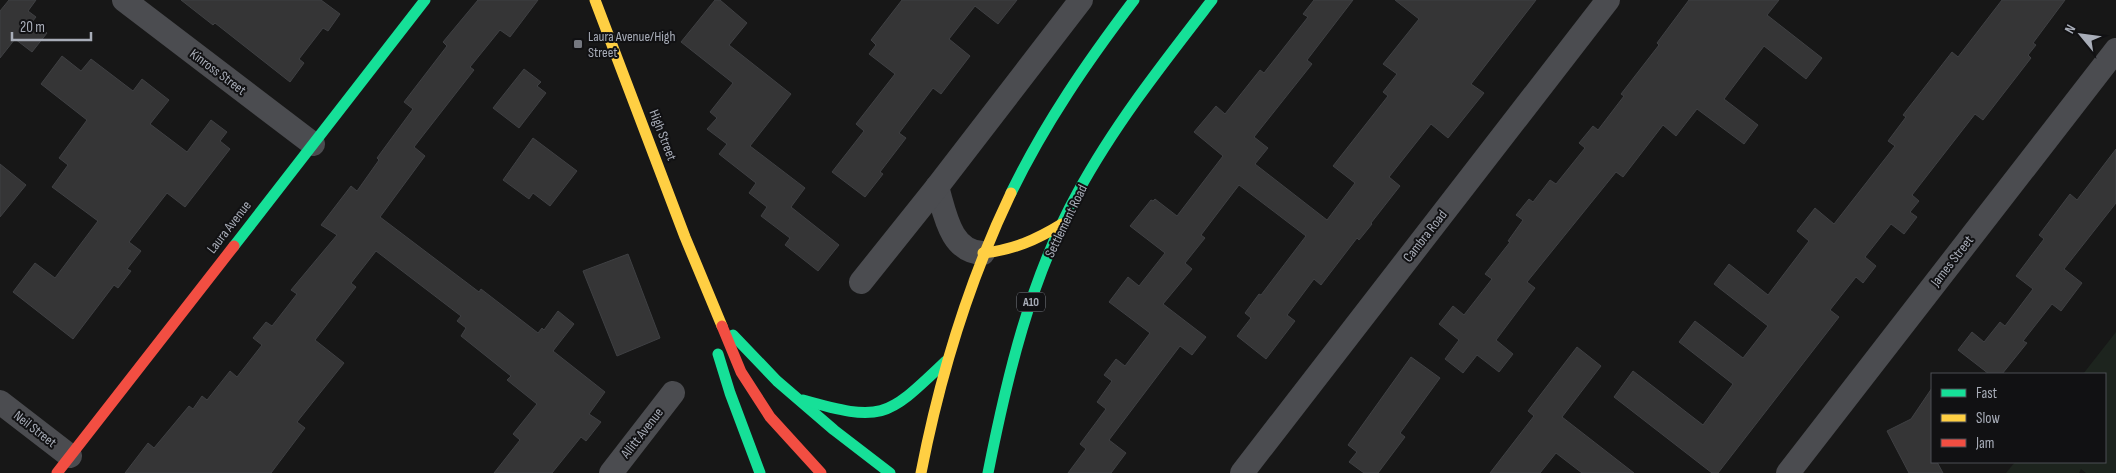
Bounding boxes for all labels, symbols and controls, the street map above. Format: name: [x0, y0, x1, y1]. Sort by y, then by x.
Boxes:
scale bar: [12, 10, 91, 42]
north arrow: [2056, 10, 2106, 60]
text: 20 m: [20, 18, 45, 37]
text: N: [2061, 22, 2079, 36]
place label: Laura Avenue/High Street: [588, 28, 675, 61]
marker: Laura Avenue/High Street: [572, 38, 584, 50]
street label: Kinross Street: [186, 45, 250, 99]
street label: High Street: [646, 107, 680, 163]
street label: Settlement Road: [1041, 182, 1091, 260]
street label: Laura Avenue: [203, 197, 255, 257]
street label: Cambra Road: [1399, 206, 1451, 265]
street label: James Street: [1926, 232, 1977, 291]
road number: A10: [1017, 292, 1045, 312]
legend: [1931, 373, 2106, 463]
text: Fast: [1976, 384, 1998, 403]
street label: Allitt Avenue: [616, 404, 667, 462]
street label: Neil Street: [10, 407, 60, 451]
text: Slow: [1976, 409, 2000, 428]
text: Jam: [1975, 434, 1994, 453]

